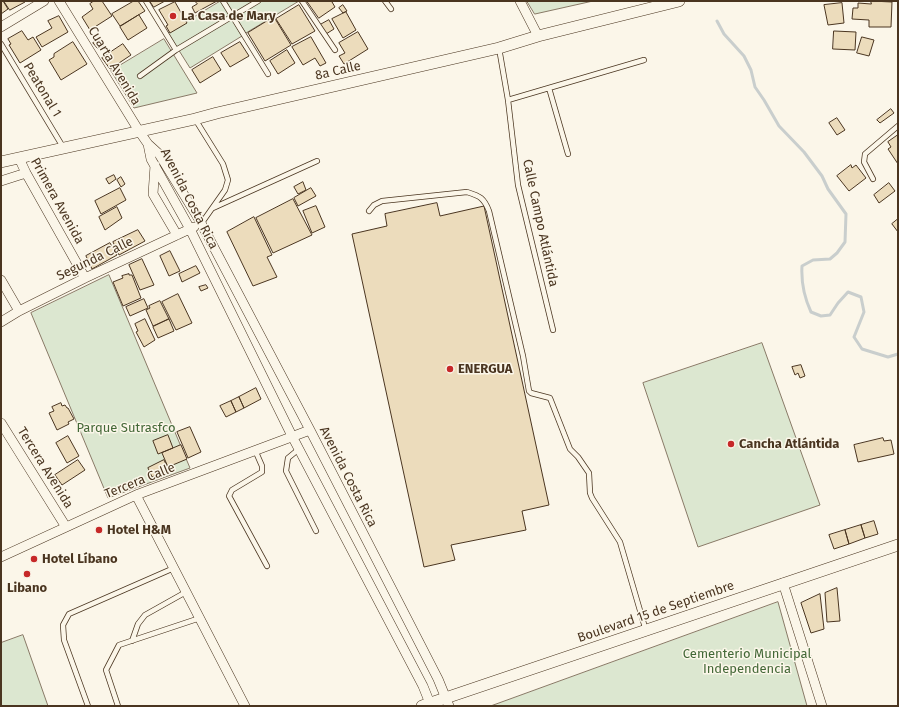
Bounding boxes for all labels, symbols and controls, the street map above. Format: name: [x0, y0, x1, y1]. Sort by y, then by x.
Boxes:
place label: La Casa de Mary: [181, 8, 276, 24]
marker: La Casa de Mary: [168, 11, 178, 21]
street label: Cuarta Avenida: [84, 24, 144, 108]
street label: 8a Calle: [314, 58, 362, 84]
street label: Peatonal 1: [20, 60, 64, 120]
street label: Avenida Costa Rica: [157, 146, 221, 252]
street label: Primera Avenida: [27, 155, 87, 247]
street label: Calle Campo Atlántida: [519, 158, 561, 288]
street label: Segunda Calle: [54, 234, 136, 284]
place label: ENERGUA: [458, 361, 513, 377]
marker: ENERGUA: [445, 364, 455, 374]
park label: Parque Sutrasfco: [76, 420, 176, 436]
street label: Tercera Avenida: [14, 424, 76, 512]
street label: Avenida Costa Rica: [316, 424, 380, 530]
place label: Cancha Atlántida: [739, 436, 839, 452]
marker: Cancha Atlántida: [726, 439, 736, 449]
street label: Tercera Calle: [103, 460, 177, 502]
place label: Hotel H&M: [107, 522, 171, 538]
marker: Hotel H&M: [94, 525, 104, 535]
place label: Hotel Líbano: [42, 551, 118, 567]
marker: Hotel Líbano: [29, 554, 39, 564]
marker: Libano: [22, 569, 32, 579]
street label: Boulevard 15 de Septiembre: [576, 578, 736, 646]
place label: Libano: [7, 580, 47, 596]
park label: Cementerio Municipal Independencia: [683, 646, 811, 677]

